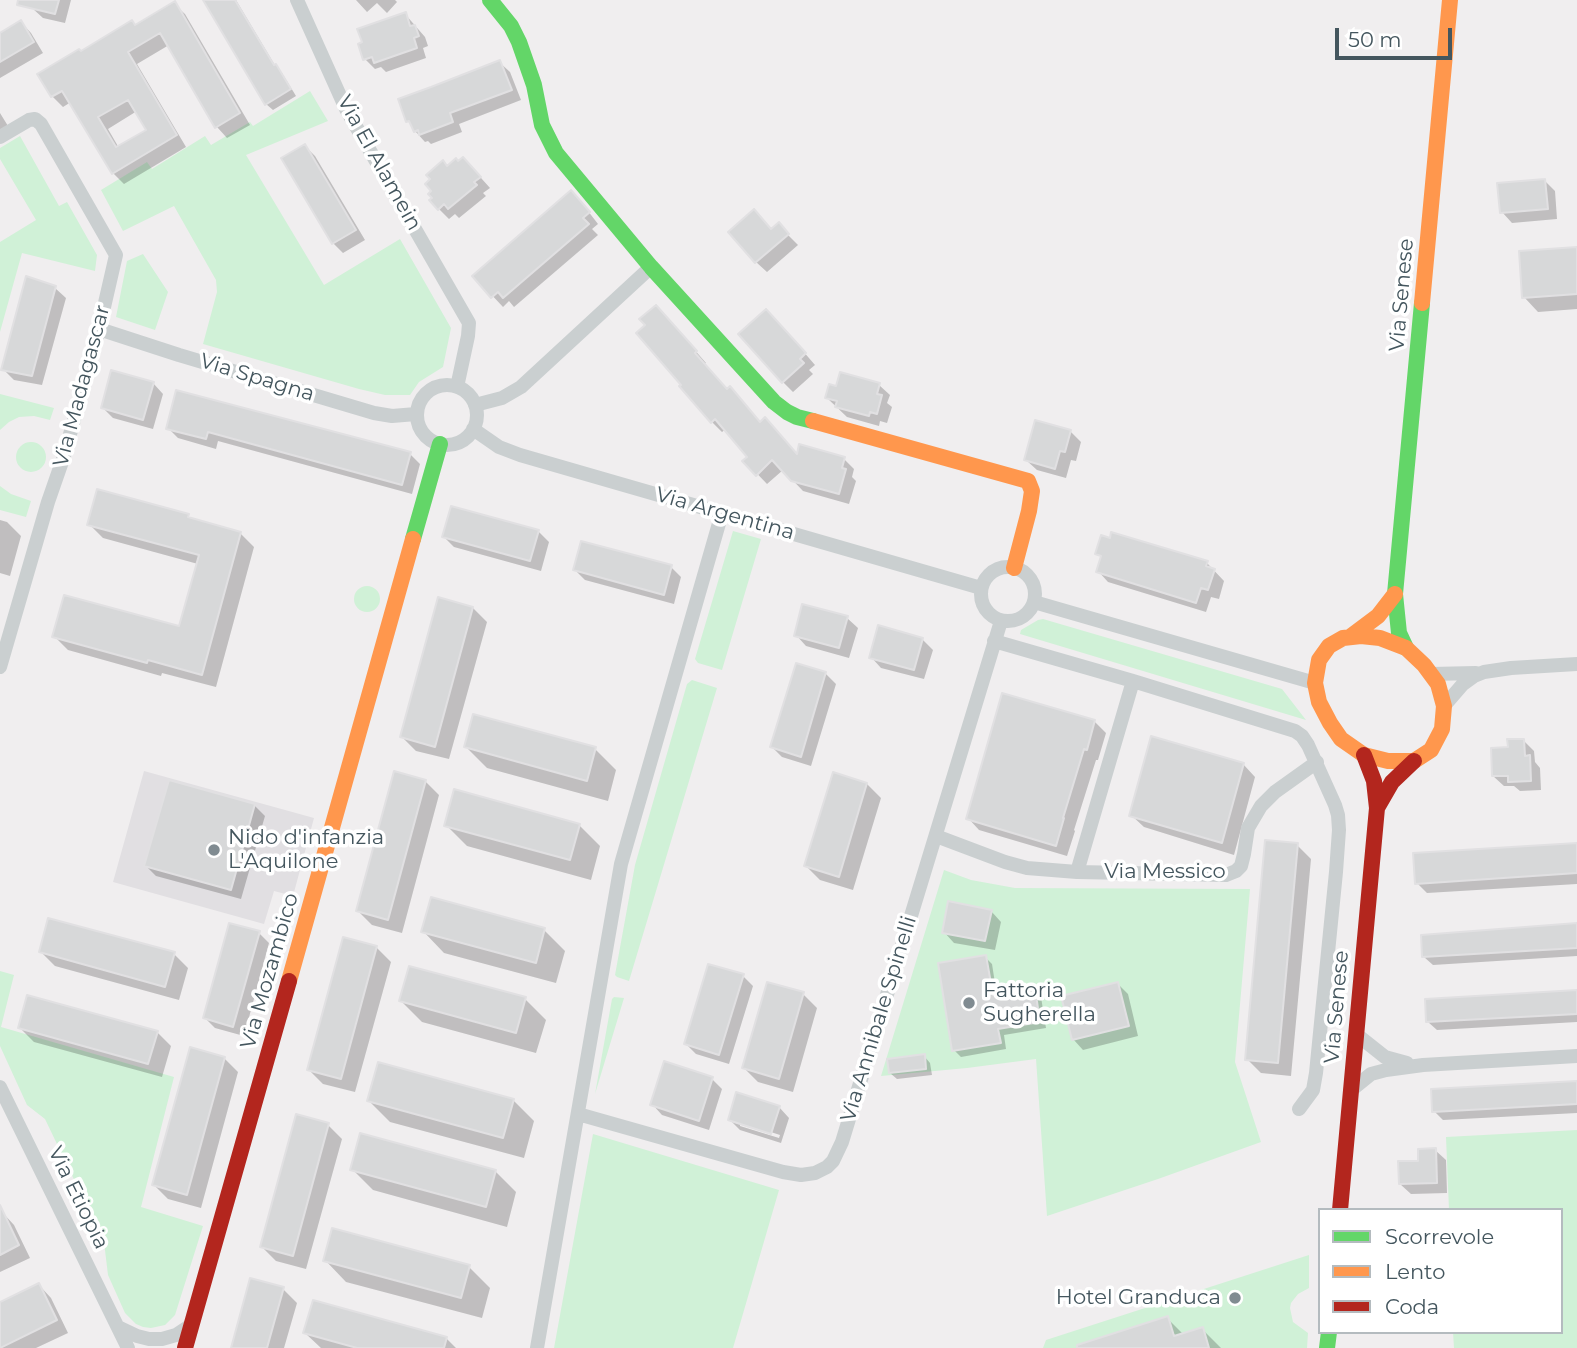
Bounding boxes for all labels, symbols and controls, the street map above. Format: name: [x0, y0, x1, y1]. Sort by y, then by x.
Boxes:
scale bar: [1339, 14, 1456, 58]
text: 50 m: [1348, 27, 1402, 52]
street label: Via El Alamein: [331, 91, 427, 235]
street label: Via Senese: [1385, 237, 1419, 353]
street label: Via Madagascar: [48, 302, 116, 470]
street label: Via Spagna: [197, 349, 317, 407]
street label: Via Argentina: [653, 482, 797, 546]
place label: Nido d'infanzia L'Aquilone: [228, 825, 384, 875]
marker: Nido d'infanzia L'Aquilone: [206, 842, 222, 858]
street label: Via Messico: [1104, 859, 1226, 885]
street label: Via Mozambico: [236, 890, 304, 1052]
street label: Via Annibale Spinelli: [836, 913, 922, 1125]
street label: Via Senese: [1320, 949, 1354, 1065]
place label: Fattoria Sugherella: [983, 978, 1096, 1028]
marker: Fattoria Sugherella: [961, 995, 977, 1011]
street label: Via Etiopia: [42, 1143, 114, 1253]
legend: [1318, 1208, 1563, 1334]
text: Scorrevole: [1385, 1224, 1494, 1249]
text: Lento: [1385, 1259, 1445, 1284]
place label: Hotel Granduca: [1056, 1285, 1221, 1311]
marker: Hotel Granduca: [1227, 1290, 1243, 1306]
text: Coda: [1385, 1294, 1439, 1319]

